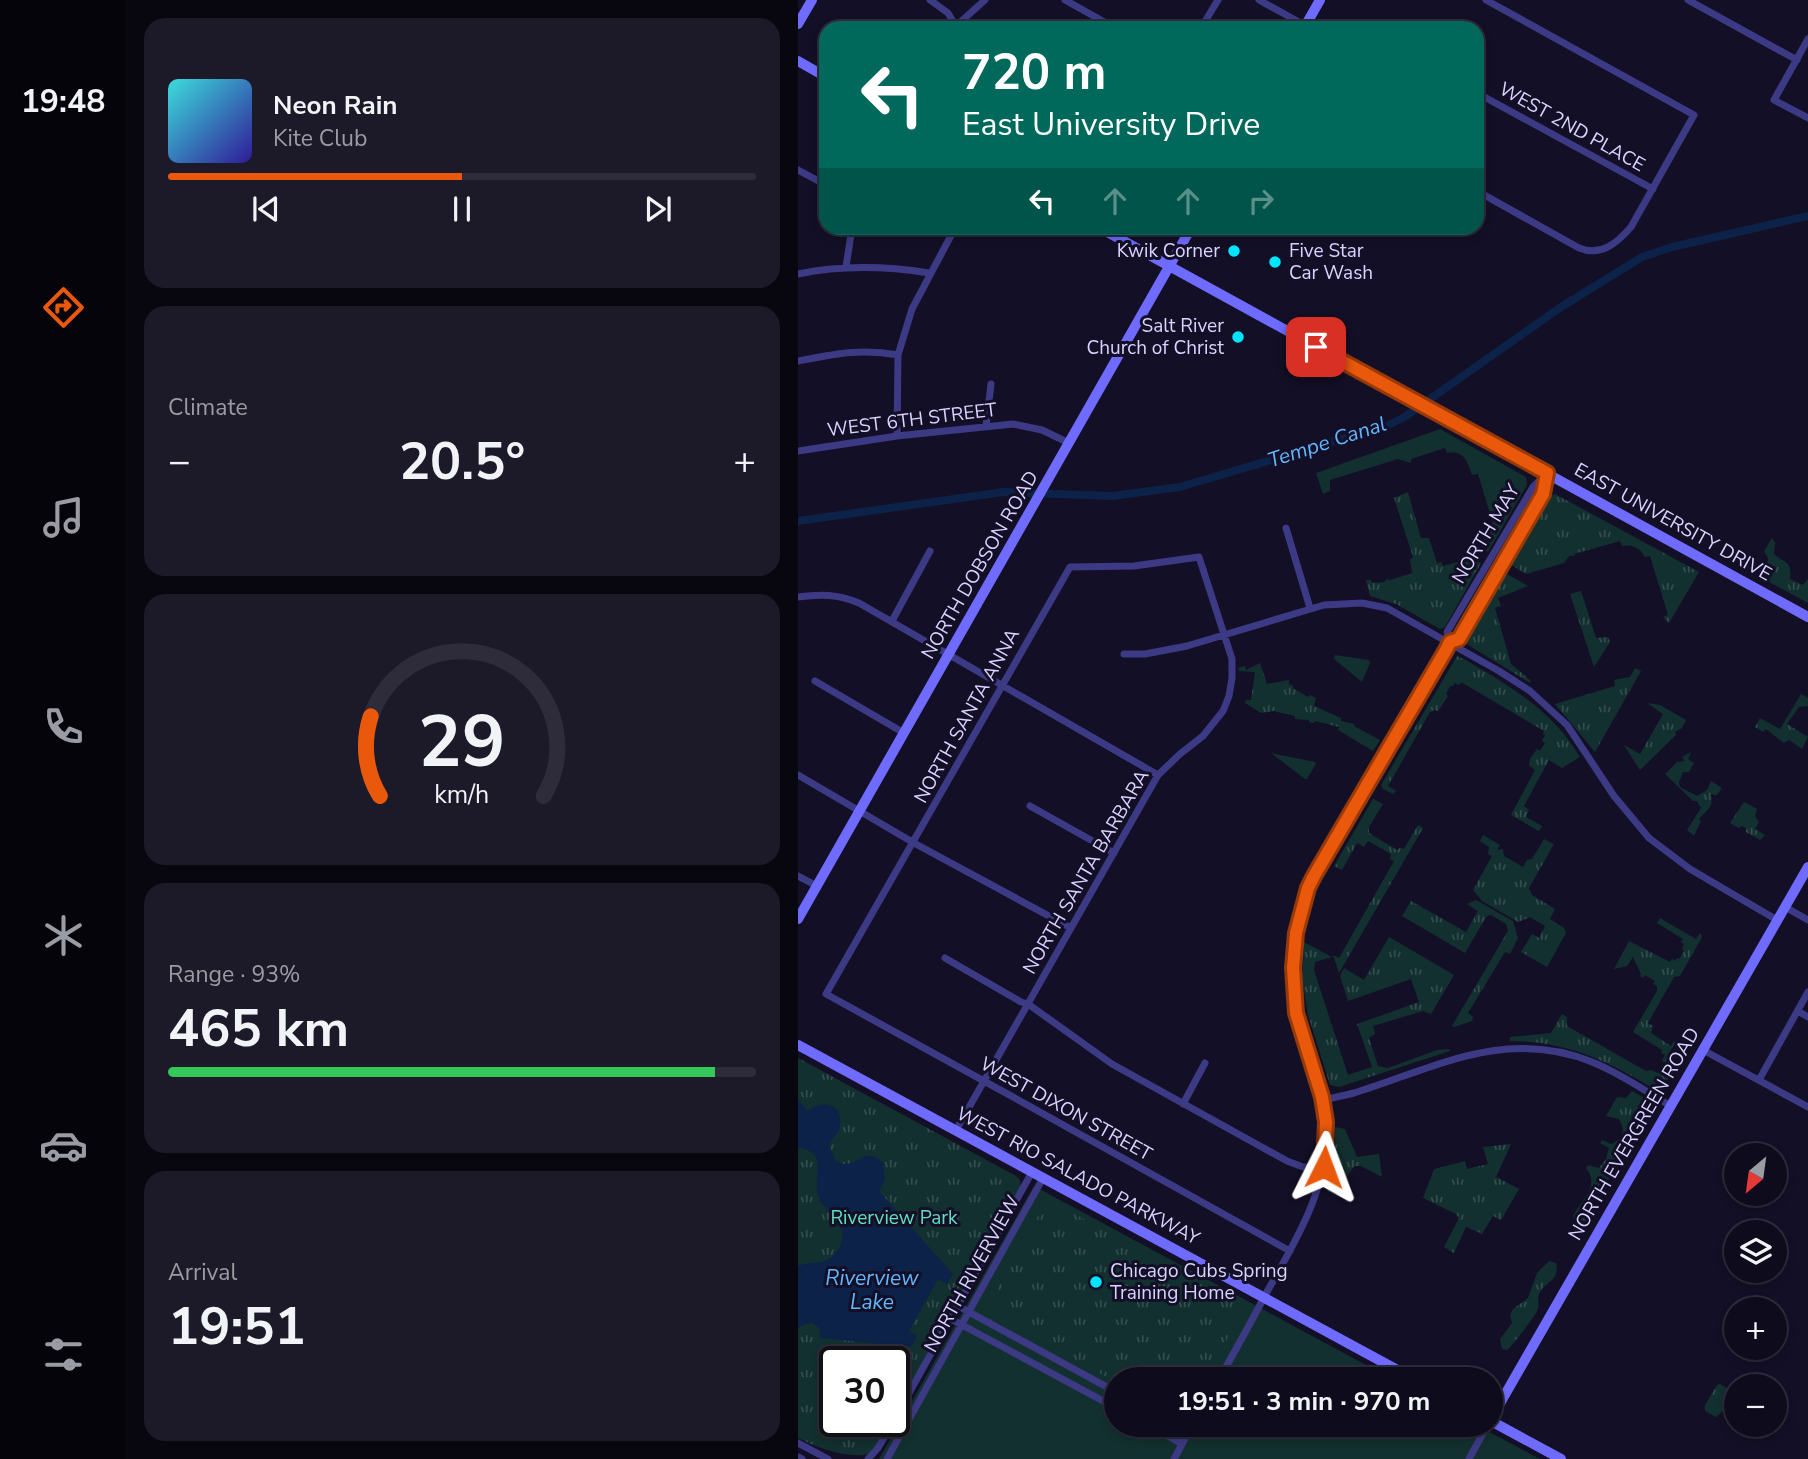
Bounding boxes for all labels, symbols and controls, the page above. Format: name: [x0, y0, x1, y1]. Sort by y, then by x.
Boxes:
text: 720 m: [962, 39, 1106, 106]
icon: left: [847, 49, 938, 140]
street label: WEST 2ND PLACE: [1494, 76, 1650, 178]
text: 19:48: [21, 80, 105, 123]
text: Neon Rain: [273, 88, 398, 123]
text: East University Drive: [962, 103, 1260, 146]
text: Kite Club: [273, 123, 367, 154]
icon: left: [1023, 182, 1061, 220]
icon: ahead: [1096, 182, 1134, 220]
icon: ahead: [1169, 182, 1207, 220]
icon: right: [1242, 182, 1280, 220]
icon: previous: [247, 190, 285, 228]
icon: pause: [443, 190, 481, 228]
icon: next: [639, 190, 677, 228]
place label: Kwik Corner: [1117, 238, 1220, 264]
place label: Five Star Car Wash: [1289, 238, 1373, 286]
marker: Kwik Corner: [1226, 243, 1242, 259]
marker: Five Star Car Wash: [1267, 254, 1283, 270]
icon: directions: [39, 283, 88, 332]
place label: Salt River Church of Christ: [1086, 313, 1224, 361]
pin: [1286, 317, 1346, 377]
icon: arrive: [1297, 328, 1335, 366]
marker: Salt River Church of Christ: [1230, 329, 1246, 345]
text: Climate: [168, 392, 248, 423]
street label: WEST 6TH STREET: [826, 397, 999, 443]
water label: Tempe Canal: [1264, 410, 1390, 474]
text: 20.5°: [399, 426, 525, 497]
text: −: [168, 436, 191, 487]
text: +: [733, 436, 756, 487]
street label: EAST UNIVERSITY DRIVE: [1570, 457, 1776, 587]
street label: NORTH DOBSON ROAD: [915, 466, 1045, 664]
street label: NORTH MAY: [1446, 479, 1526, 589]
icon: music: [39, 493, 88, 542]
street label: NORTH SANTA ANNA: [908, 624, 1026, 808]
text: 29: [418, 692, 506, 792]
icon: phone: [39, 702, 88, 751]
street label: NORTH SANTA BARBARA: [1017, 765, 1155, 979]
text: km/h: [434, 777, 490, 811]
icon: climate: [39, 911, 88, 960]
text: Range · 93%: [168, 959, 300, 990]
text: 465 km: [168, 993, 349, 1064]
street label: NORTH EVERGREEN ROAD: [1562, 1023, 1706, 1245]
street label: WEST DIXON STREET: [975, 1051, 1157, 1167]
street label: WEST RIO SALADO PARKWAY: [952, 1101, 1205, 1252]
icon: car: [39, 1121, 88, 1170]
position arrow: [1287, 1130, 1361, 1204]
north arrow: [1724, 1143, 1787, 1206]
map controls: [1724, 1143, 1787, 1437]
street label: NORTH RIVERVIEW: [918, 1191, 1026, 1357]
park label: Riverview Park: [830, 1205, 958, 1231]
button: layers: [1724, 1220, 1787, 1283]
text: Arrival: [168, 1257, 237, 1288]
place label: Chicago Cubs Spring Training Home: [1110, 1258, 1288, 1306]
water label: Riverview Lake: [825, 1264, 919, 1316]
marker: Chicago Cubs Spring Training Home: [1088, 1274, 1104, 1290]
text: 19:51: [168, 1291, 306, 1362]
button: +: [1724, 1297, 1787, 1360]
icon: filters: [39, 1330, 88, 1379]
speed limit sign: 30: [819, 1346, 910, 1437]
button: −: [1724, 1374, 1787, 1437]
text: 19:51 · 3 min · 970 m: [1177, 1384, 1430, 1419]

